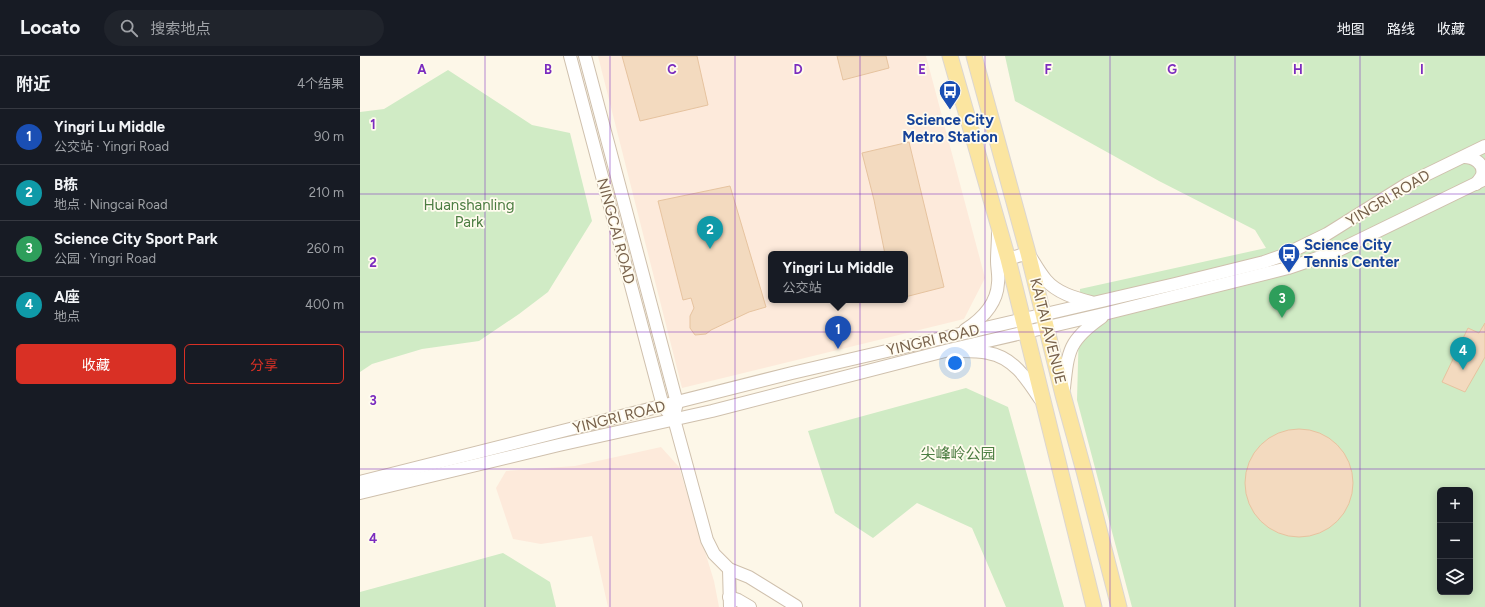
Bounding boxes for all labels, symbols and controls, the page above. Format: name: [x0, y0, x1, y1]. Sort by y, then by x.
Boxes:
search box: [104, 10, 384, 46]
text: Locato: [20, 16, 80, 39]
icon: search: [118, 17, 140, 39]
text: 搜索地点: [150, 20, 210, 38]
text: 地图: [1337, 21, 1365, 38]
text: 路线: [1387, 21, 1415, 38]
text: 收藏: [1437, 21, 1465, 38]
text: A: [417, 62, 427, 77]
text: B: [544, 62, 552, 77]
text: C: [667, 62, 677, 77]
text: D: [793, 62, 803, 77]
text: E: [918, 62, 926, 77]
text: F: [1044, 62, 1052, 77]
text: G: [1167, 62, 1177, 77]
text: H: [1293, 62, 1303, 77]
text: I: [1420, 62, 1424, 77]
text: 附近: [16, 74, 50, 94]
text: 4个结果: [297, 76, 344, 91]
bus stop icon: Science City Metro Station: [937, 78, 963, 111]
place label: Science City Metro Station: [902, 111, 998, 146]
text: 1: [370, 117, 376, 132]
text: Yingri Lu Middle: [54, 118, 165, 136]
text: 1: [26, 129, 32, 144]
text: 90 m: [314, 129, 344, 144]
text: 公交站 · Yingri Road: [54, 139, 169, 154]
street label: YINGRI ROAD: [1343, 166, 1433, 230]
text: B栋: [54, 176, 78, 194]
street label: NINGCAI ROAD: [593, 176, 639, 286]
text: 2: [25, 185, 33, 200]
text: 210 m: [309, 185, 344, 200]
park label: Huanshanling Park: [424, 196, 515, 231]
text: 地点 · Ningcai Road: [54, 197, 168, 212]
pin: 2: [697, 216, 723, 249]
text: Science City Sport Park: [54, 230, 218, 248]
place label: Science City Tennis Center: [1304, 236, 1400, 271]
text: 3: [25, 241, 33, 256]
text: 260 m: [307, 241, 344, 256]
bus stop icon: Science City Tennis Center: [1276, 241, 1302, 274]
text: 公园 · Yingri Road: [54, 251, 156, 266]
popup: [768, 251, 908, 303]
text: 2: [369, 255, 377, 270]
text: Yingri Lu Middle: [782, 259, 894, 277]
street label: KAITAI AVENUE: [1026, 276, 1070, 386]
text: 公交站: [782, 280, 821, 295]
pin: 3: [1269, 285, 1295, 318]
text: A座: [54, 288, 80, 306]
text: 4: [25, 297, 33, 312]
text: 400 m: [305, 297, 344, 312]
text: 地点: [54, 309, 80, 324]
pin: 1: [825, 316, 851, 349]
street label: YINGRI ROAD: [885, 321, 981, 359]
pin: 4: [1450, 337, 1476, 370]
button: 收藏: [16, 344, 176, 384]
button: 分享: [184, 344, 344, 384]
your location: [945, 353, 965, 373]
text: 3: [369, 393, 377, 408]
street label: YINGRI ROAD: [571, 397, 667, 437]
park label: 尖峰岭公园: [920, 445, 996, 463]
map controls: [1437, 487, 1473, 595]
button: +: [1437, 487, 1473, 523]
button: −: [1437, 523, 1473, 559]
text: 4: [369, 531, 377, 546]
button: layers: [1437, 559, 1473, 595]

